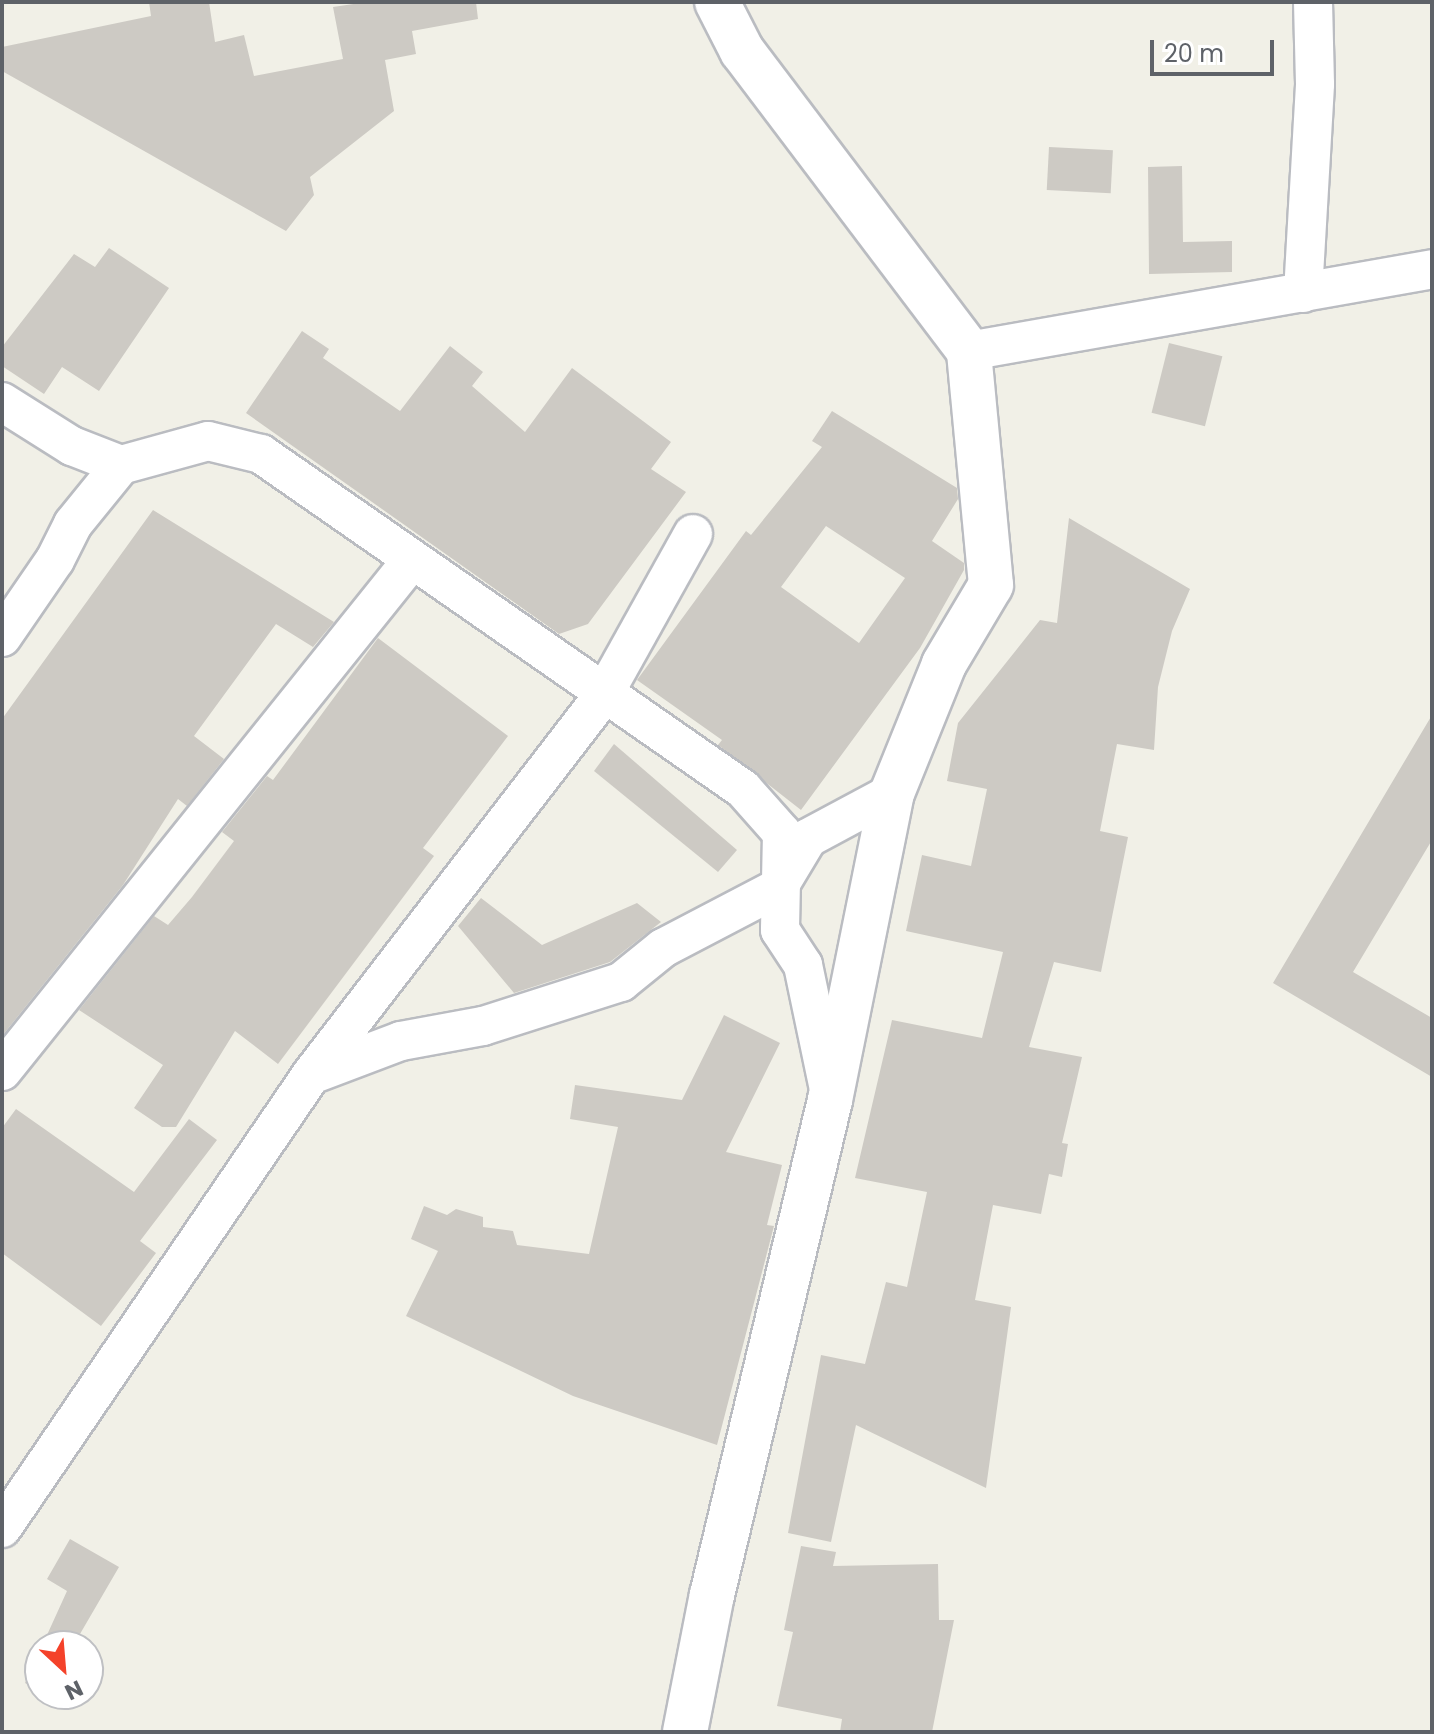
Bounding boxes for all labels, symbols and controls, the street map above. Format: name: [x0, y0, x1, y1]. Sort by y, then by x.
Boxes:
scale bar: [1154, 24, 1278, 74]
text: 20 m: [1164, 37, 1224, 70]
north arrow: [24, 1630, 104, 1710]
text: N: [60, 1673, 88, 1708]

